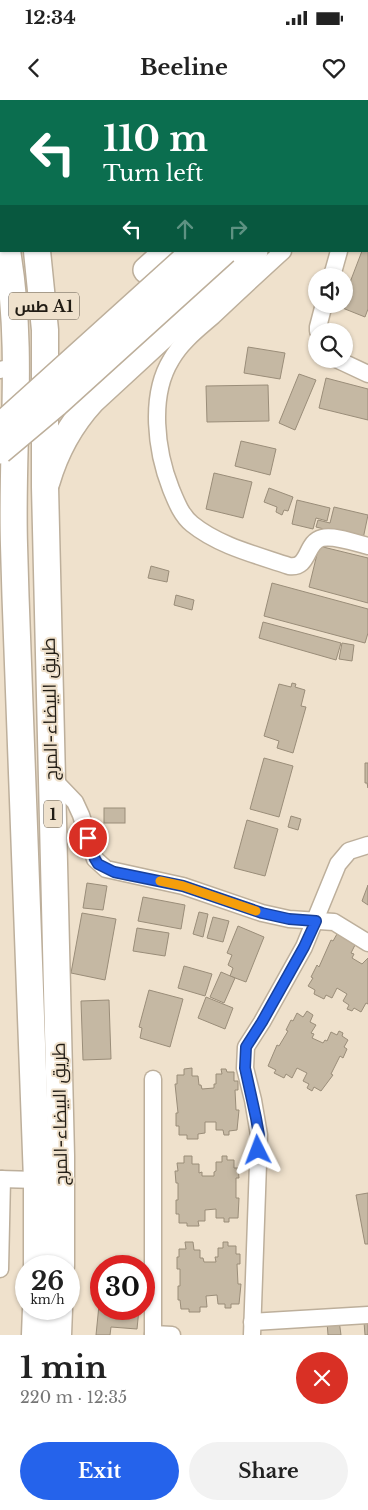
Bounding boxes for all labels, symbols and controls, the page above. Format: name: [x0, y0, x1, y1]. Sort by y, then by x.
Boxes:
text: 12:34: [25, 6, 76, 29]
icon: back: [20, 54, 48, 82]
text: Beeline: [140, 54, 228, 81]
icon: heart: [320, 54, 348, 82]
text: 110 m: [103, 117, 208, 160]
icon: left: [20, 120, 85, 185]
text: Turn left: [103, 160, 203, 187]
icon: left: [118, 215, 146, 243]
icon: ahead: [171, 215, 199, 243]
icon: right: [224, 215, 252, 243]
map controls: [308, 268, 353, 368]
button: sound: [308, 268, 353, 313]
road number: طس A1: [9, 292, 79, 320]
button: search: [308, 323, 353, 368]
street label: طريق البيضاء-المرج: [38, 637, 63, 781]
road number: 1: [44, 801, 62, 828]
pin: [67, 817, 109, 859]
icon: arrive: [74, 824, 102, 852]
street label: طريق البيضاء-المرج: [48, 1042, 73, 1186]
position arrow: [231, 1123, 283, 1175]
speed limit sign: 30: [90, 1255, 155, 1320]
text: 26: [31, 1266, 64, 1297]
text: km/h: [30, 1292, 65, 1307]
text: 1 min: [20, 1349, 107, 1386]
button: close: [296, 1352, 348, 1404]
text: 220 m · 12:35: [20, 1387, 127, 1407]
button: Exit: [20, 1442, 179, 1500]
button: Share: [189, 1442, 348, 1500]

